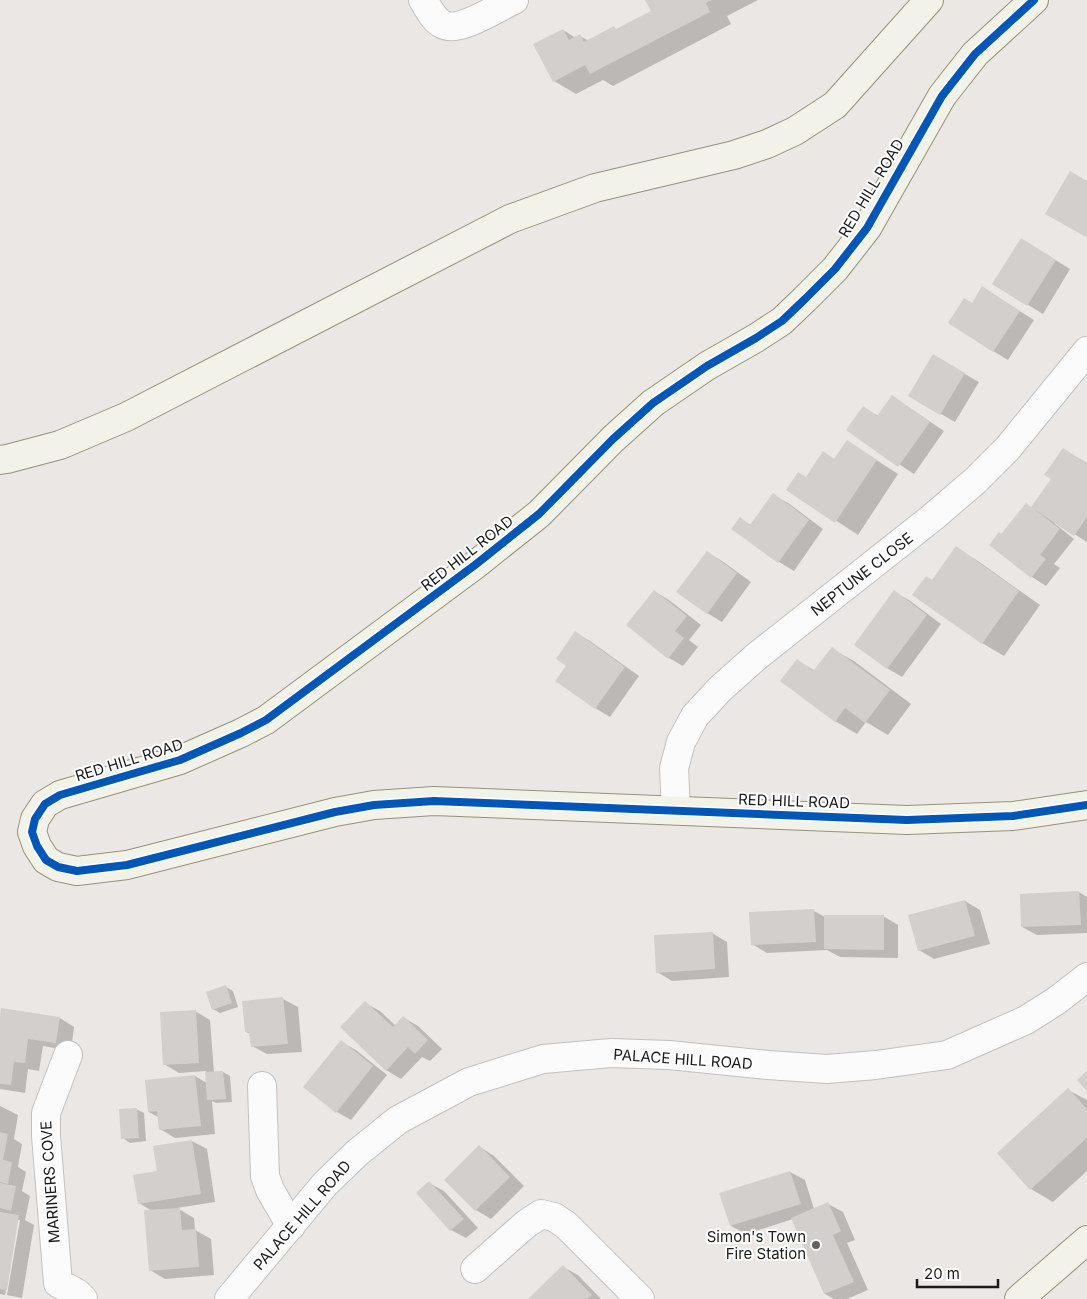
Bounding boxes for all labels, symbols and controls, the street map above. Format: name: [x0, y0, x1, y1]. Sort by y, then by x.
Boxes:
street label: RED HILL ROAD: [834, 135, 908, 241]
street label: RED HILL ROAD: [417, 511, 517, 595]
street label: NEPTUNE CLOSE: [807, 528, 917, 620]
street label: RED HILL ROAD: [73, 735, 185, 785]
street label: RED HILL ROAD: [738, 790, 850, 812]
street label: PALACE HILL ROAD: [613, 1045, 753, 1073]
street label: MARINERS COVE: [36, 1120, 64, 1244]
street label: PALACE HILL ROAD: [249, 1156, 355, 1274]
place label: Simon's Town Fire Station: [707, 1227, 806, 1263]
marker: Simon's Town Fire Station: [810, 1239, 822, 1251]
scale bar: [917, 1256, 998, 1288]
text: 20 m: [924, 1264, 960, 1283]

